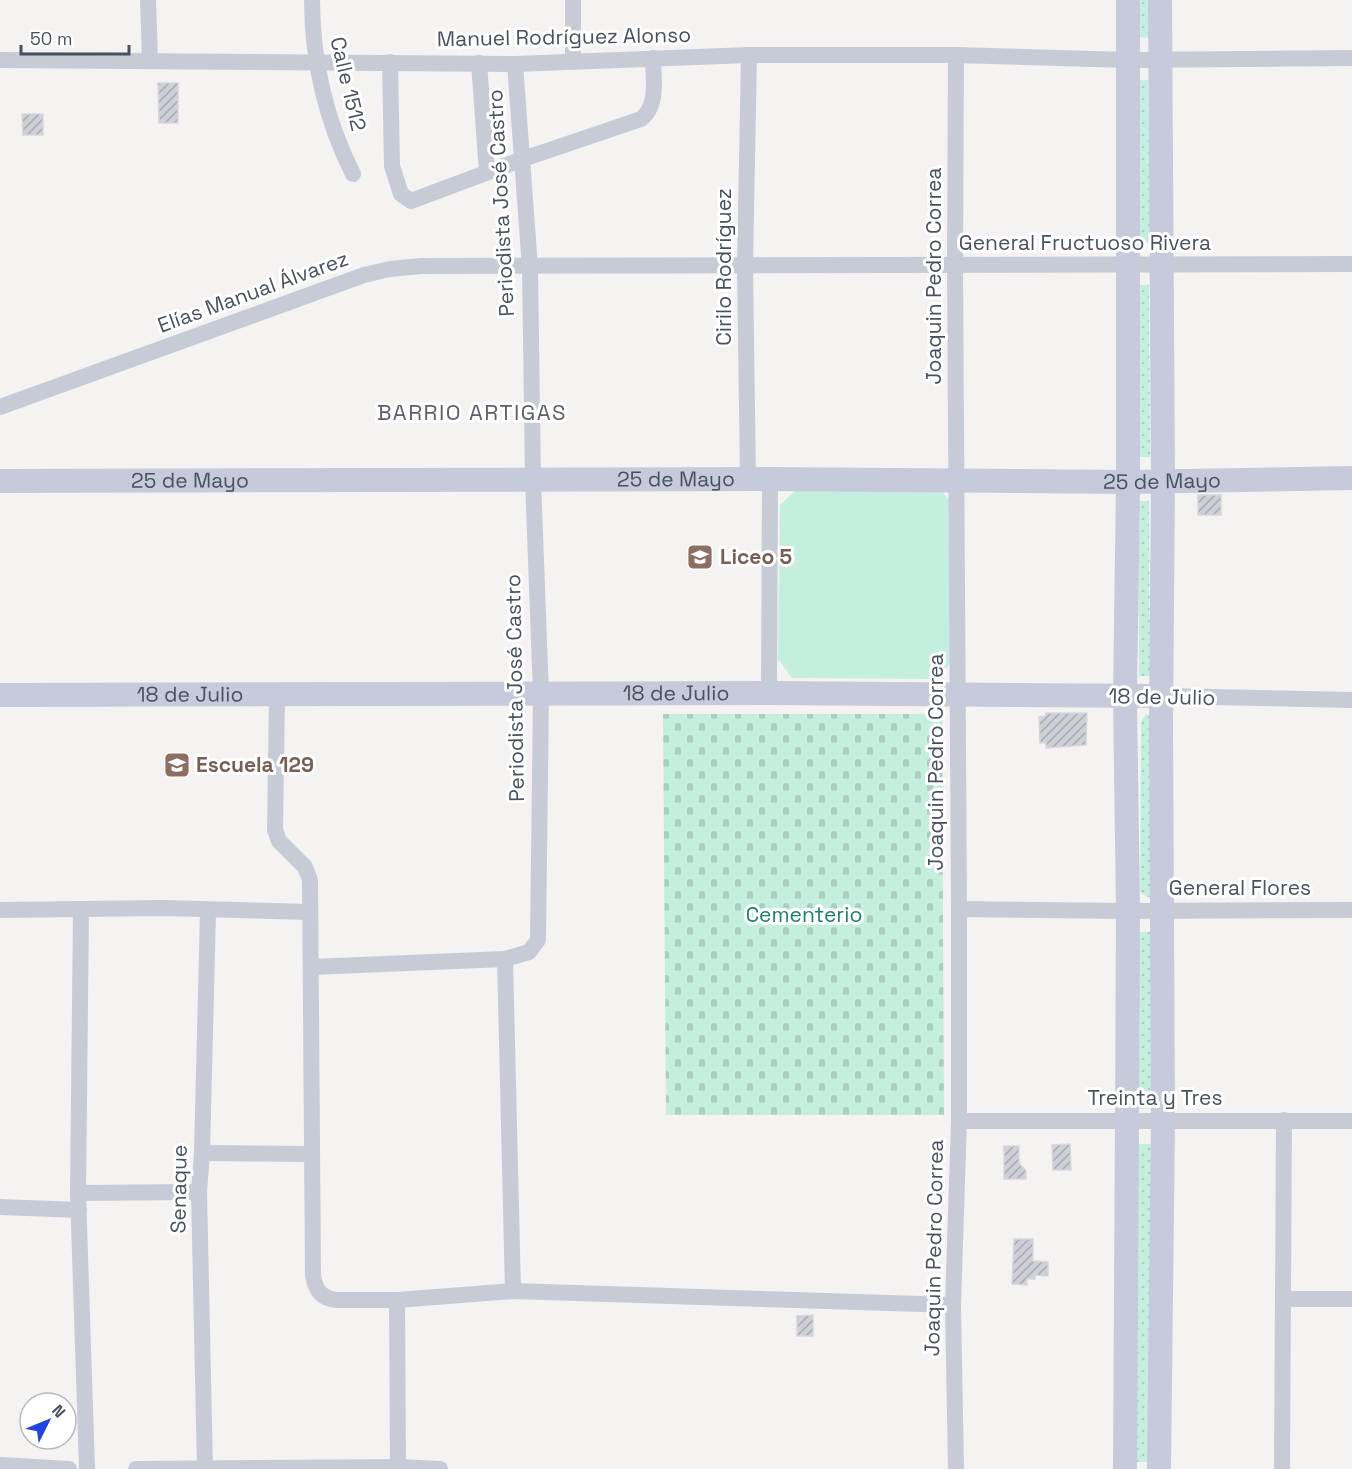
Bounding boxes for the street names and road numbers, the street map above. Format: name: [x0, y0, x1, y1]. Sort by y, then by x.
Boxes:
street label: Manuel Rodríguez Alonso: [437, 21, 691, 52]
street label: Calle 1512: [325, 34, 372, 134]
street label: Periodista José Castro: [481, 89, 520, 317]
street label: Joaquin Pedro Correa: [920, 167, 947, 385]
street label: Cirilo Rodríguez: [710, 188, 737, 346]
street label: General Fructuoso Rivera: [959, 229, 1211, 256]
street label: Elías Manual Álvarez: [154, 245, 352, 339]
street label: 25 de Mayo: [617, 465, 735, 492]
street label: 25 de Mayo: [131, 466, 249, 494]
street label: 25 de Mayo: [1103, 466, 1221, 495]
street label: Periodista José Castro: [499, 574, 530, 802]
street label: Joaquin Pedro Correa: [922, 653, 949, 871]
street label: 18 de Julio: [623, 679, 729, 706]
street label: 18 de Julio: [137, 680, 243, 708]
street label: 18 de Julio: [1108, 682, 1216, 711]
street label: General Flores: [1169, 874, 1311, 901]
street label: Treinta y Tres: [1087, 1084, 1223, 1111]
street label: Joaquin Pedro Correa: [918, 1139, 949, 1357]
street label: Senaque: [164, 1144, 193, 1234]

